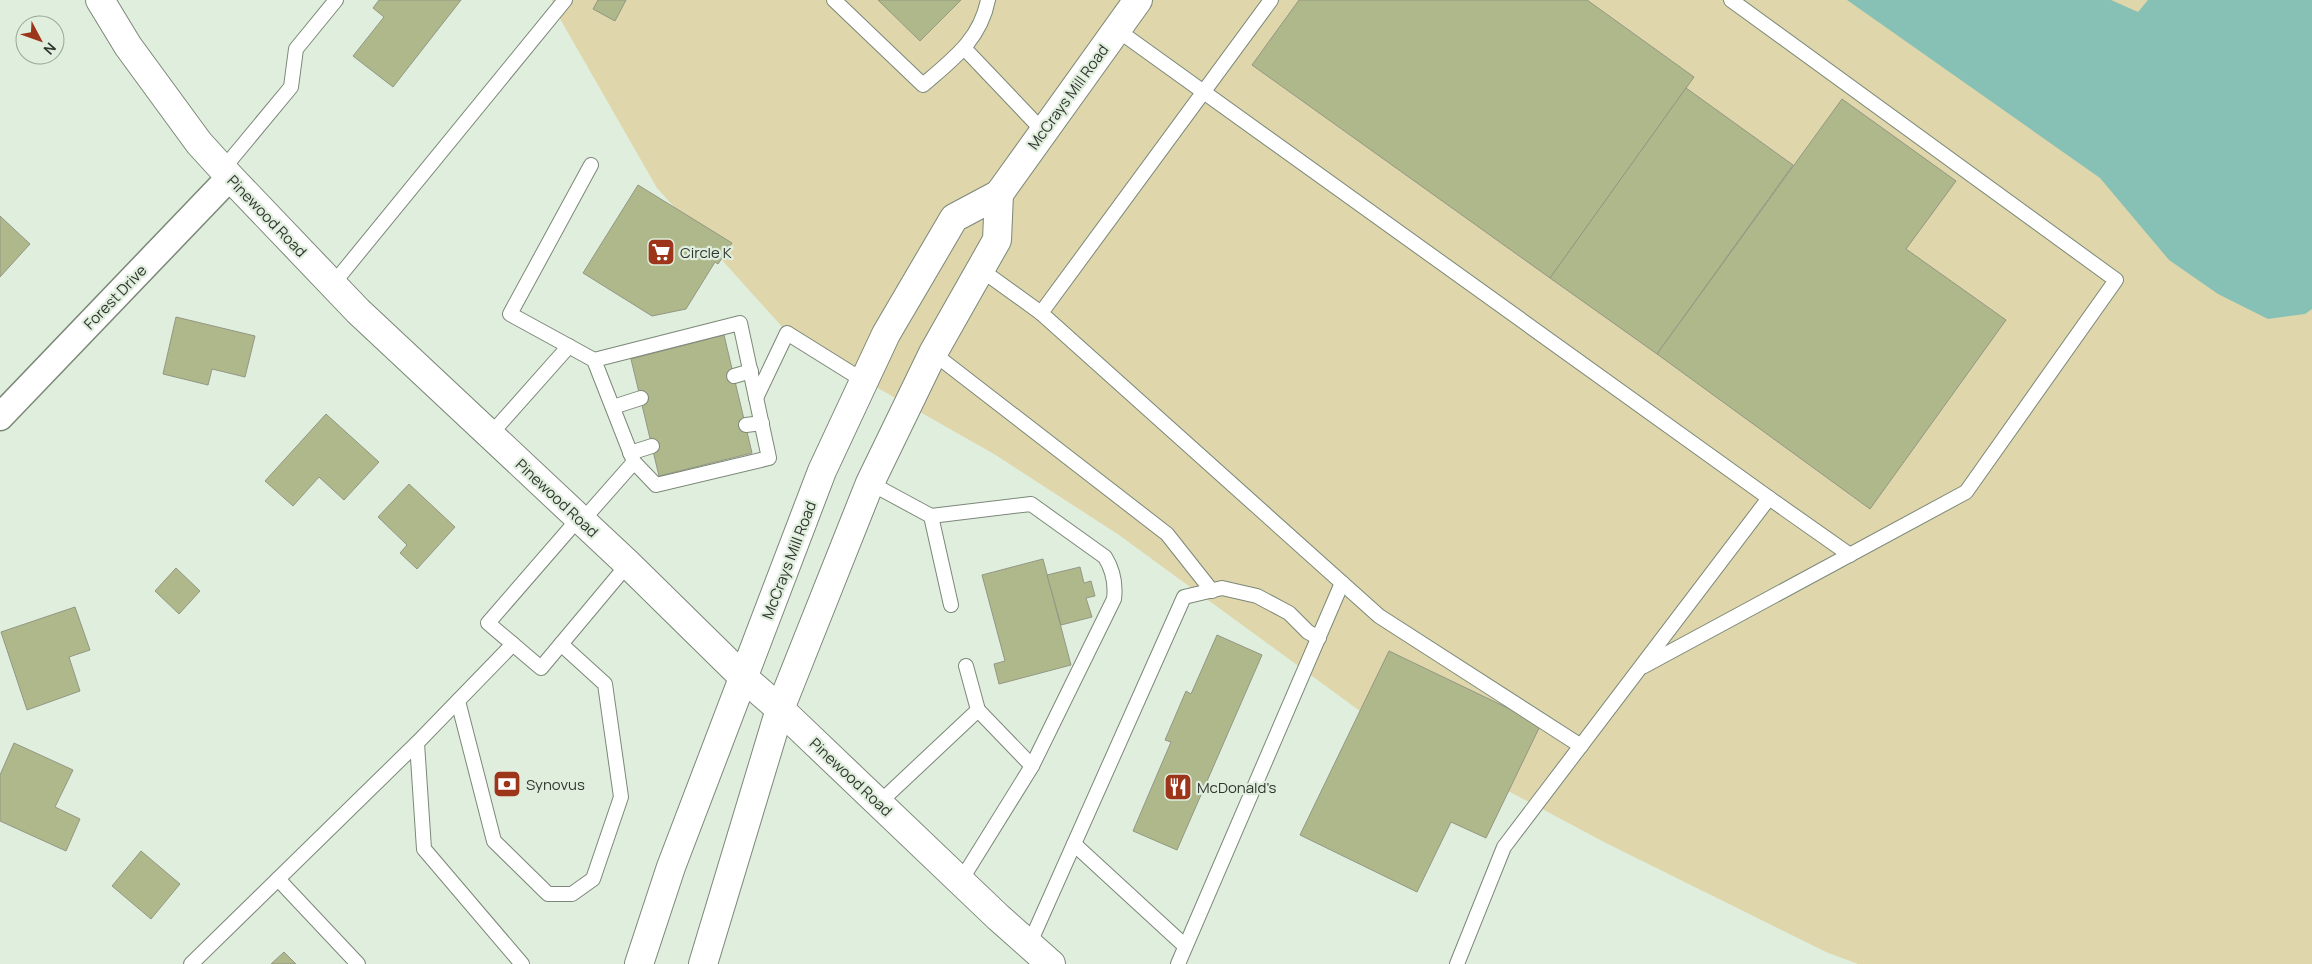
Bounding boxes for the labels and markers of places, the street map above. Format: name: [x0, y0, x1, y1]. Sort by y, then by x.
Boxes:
supermarket icon: Circle K: [646, 237, 676, 267]
place label: Circle K: [680, 242, 732, 263]
bank icon: Synovus: [492, 769, 522, 799]
restaurant icon: McDonald's: [1163, 772, 1193, 802]
place label: Synovus: [526, 774, 585, 795]
place label: McDonald's: [1197, 777, 1276, 798]

